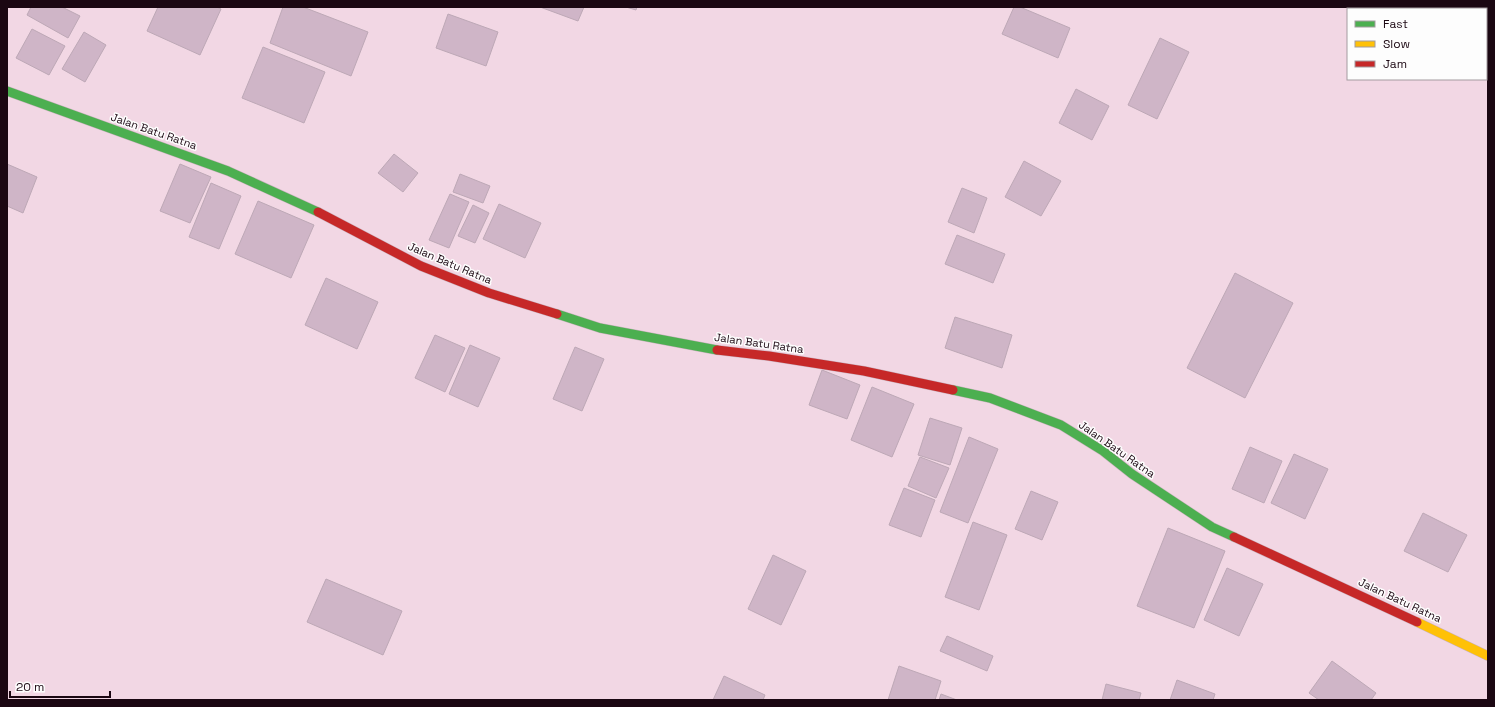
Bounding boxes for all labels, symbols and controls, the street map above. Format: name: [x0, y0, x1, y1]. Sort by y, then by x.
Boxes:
legend: [1347, 8, 1487, 80]
text: Fast: [1383, 16, 1408, 32]
text: Slow: [1383, 36, 1410, 52]
text: Jam: [1383, 56, 1407, 72]
street label: Jalan Batu Ratna: [109, 110, 199, 152]
street label: Jalan Batu Ratna: [406, 239, 495, 287]
street label: Jalan Batu Ratna: [713, 330, 805, 356]
street label: Jalan Batu Ratna: [1076, 417, 1158, 481]
street label: Jalan Batu Ratna: [1356, 575, 1444, 626]
scale bar: [10, 673, 110, 699]
text: 20 m: [16, 679, 44, 695]

